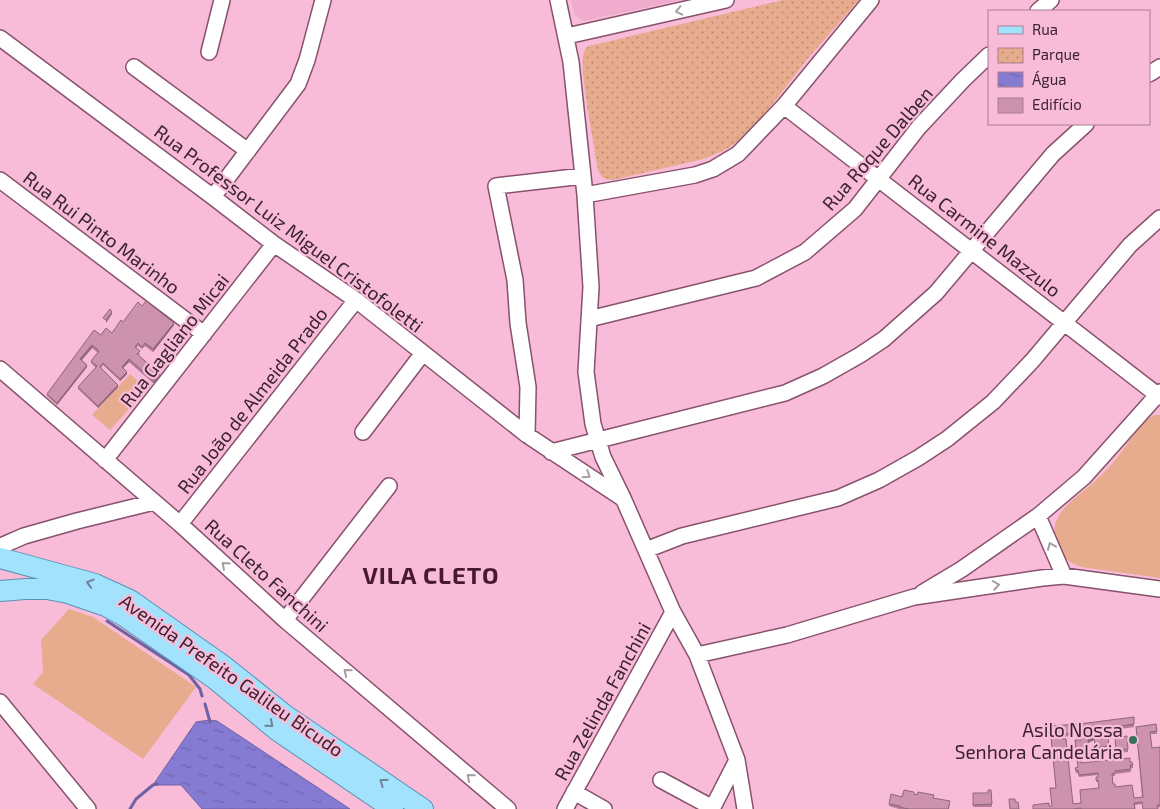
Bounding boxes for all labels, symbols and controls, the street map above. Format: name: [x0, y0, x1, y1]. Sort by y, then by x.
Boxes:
one-way arrow: [674, 5, 683, 16]
legend: [988, 10, 1150, 125]
text: Rua: [1032, 20, 1058, 38]
text: Parque: [1032, 45, 1080, 63]
text: Água: [1032, 70, 1067, 88]
street label: Rua Roque Dalben: [817, 81, 937, 215]
text: Edifício: [1032, 95, 1082, 113]
street label: Rua Professor Luiz Miguel Cristofoletti: [150, 119, 428, 337]
street label: Rua Rui Pinto Marinho: [19, 166, 185, 298]
street label: Rua Carmine Mazzulo: [904, 168, 1066, 302]
street label: Rua Gagliano Micai: [115, 269, 233, 411]
street label: Rua João de Almeida Prado: [172, 302, 332, 498]
one-way arrow: [581, 469, 591, 478]
street label: Rua Cleto Fanchini: [200, 514, 334, 636]
one-way arrow: [1047, 542, 1057, 551]
district label: VILA CLETO: [362, 560, 500, 589]
one-way arrow: [221, 562, 230, 571]
one-way arrow: [87, 579, 95, 589]
one-way arrow: [992, 580, 1001, 590]
street label: Avenida Prefeito Galileu Bicudo: [116, 589, 348, 761]
street label: Rua Zelinda Fanchini: [549, 618, 655, 784]
one-way arrow: [343, 669, 352, 678]
place label: Asilo Nossa Senhora Candelária: [955, 718, 1123, 763]
one-way arrow: [264, 719, 273, 727]
marker: Asilo Nossa Senhora Candelária: [1127, 734, 1139, 746]
one-way arrow: [467, 774, 476, 783]
one-way arrow: [379, 779, 389, 788]

